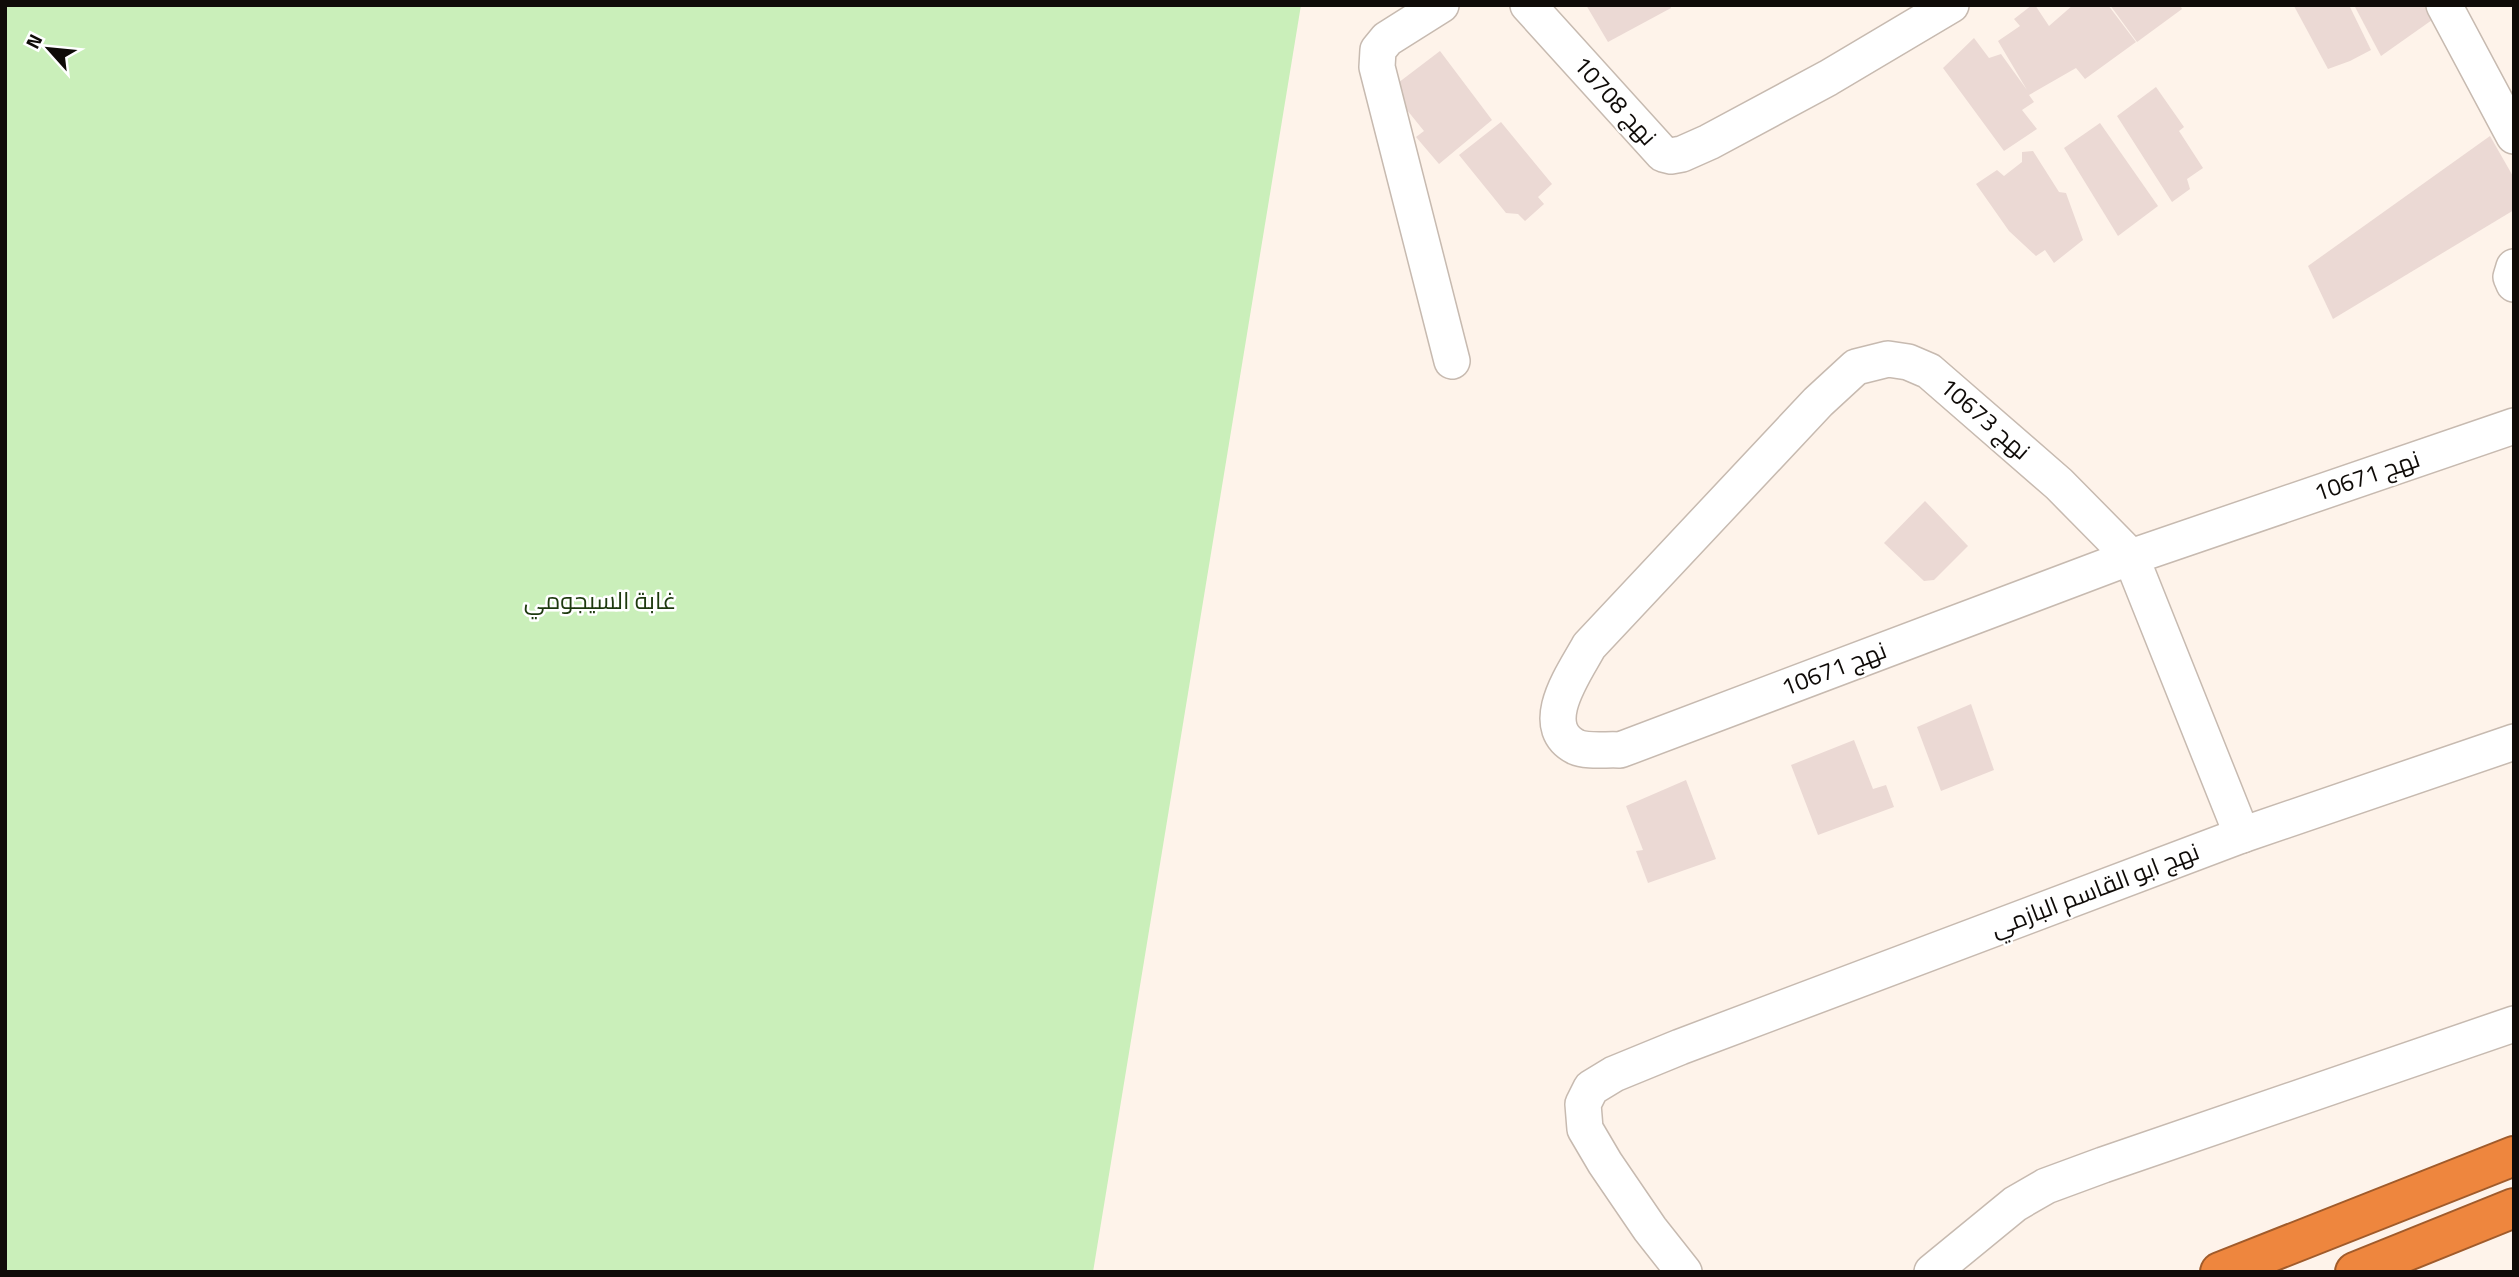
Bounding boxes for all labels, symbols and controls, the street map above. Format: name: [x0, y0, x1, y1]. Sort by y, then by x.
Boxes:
north arrow: [14, 14, 84, 84]
text: N: [17, 29, 49, 54]
street label: نهج 10708: [1566, 47, 1666, 153]
street label: نهج 10673: [1932, 369, 2039, 468]
street label: نهج 10671: [2309, 440, 2424, 510]
park label: غابة السيجومي: [524, 582, 676, 620]
street label: نهج 10671: [1776, 632, 1891, 705]
street label: نهج ابو القاسم البازمي: [1985, 833, 2205, 947]

